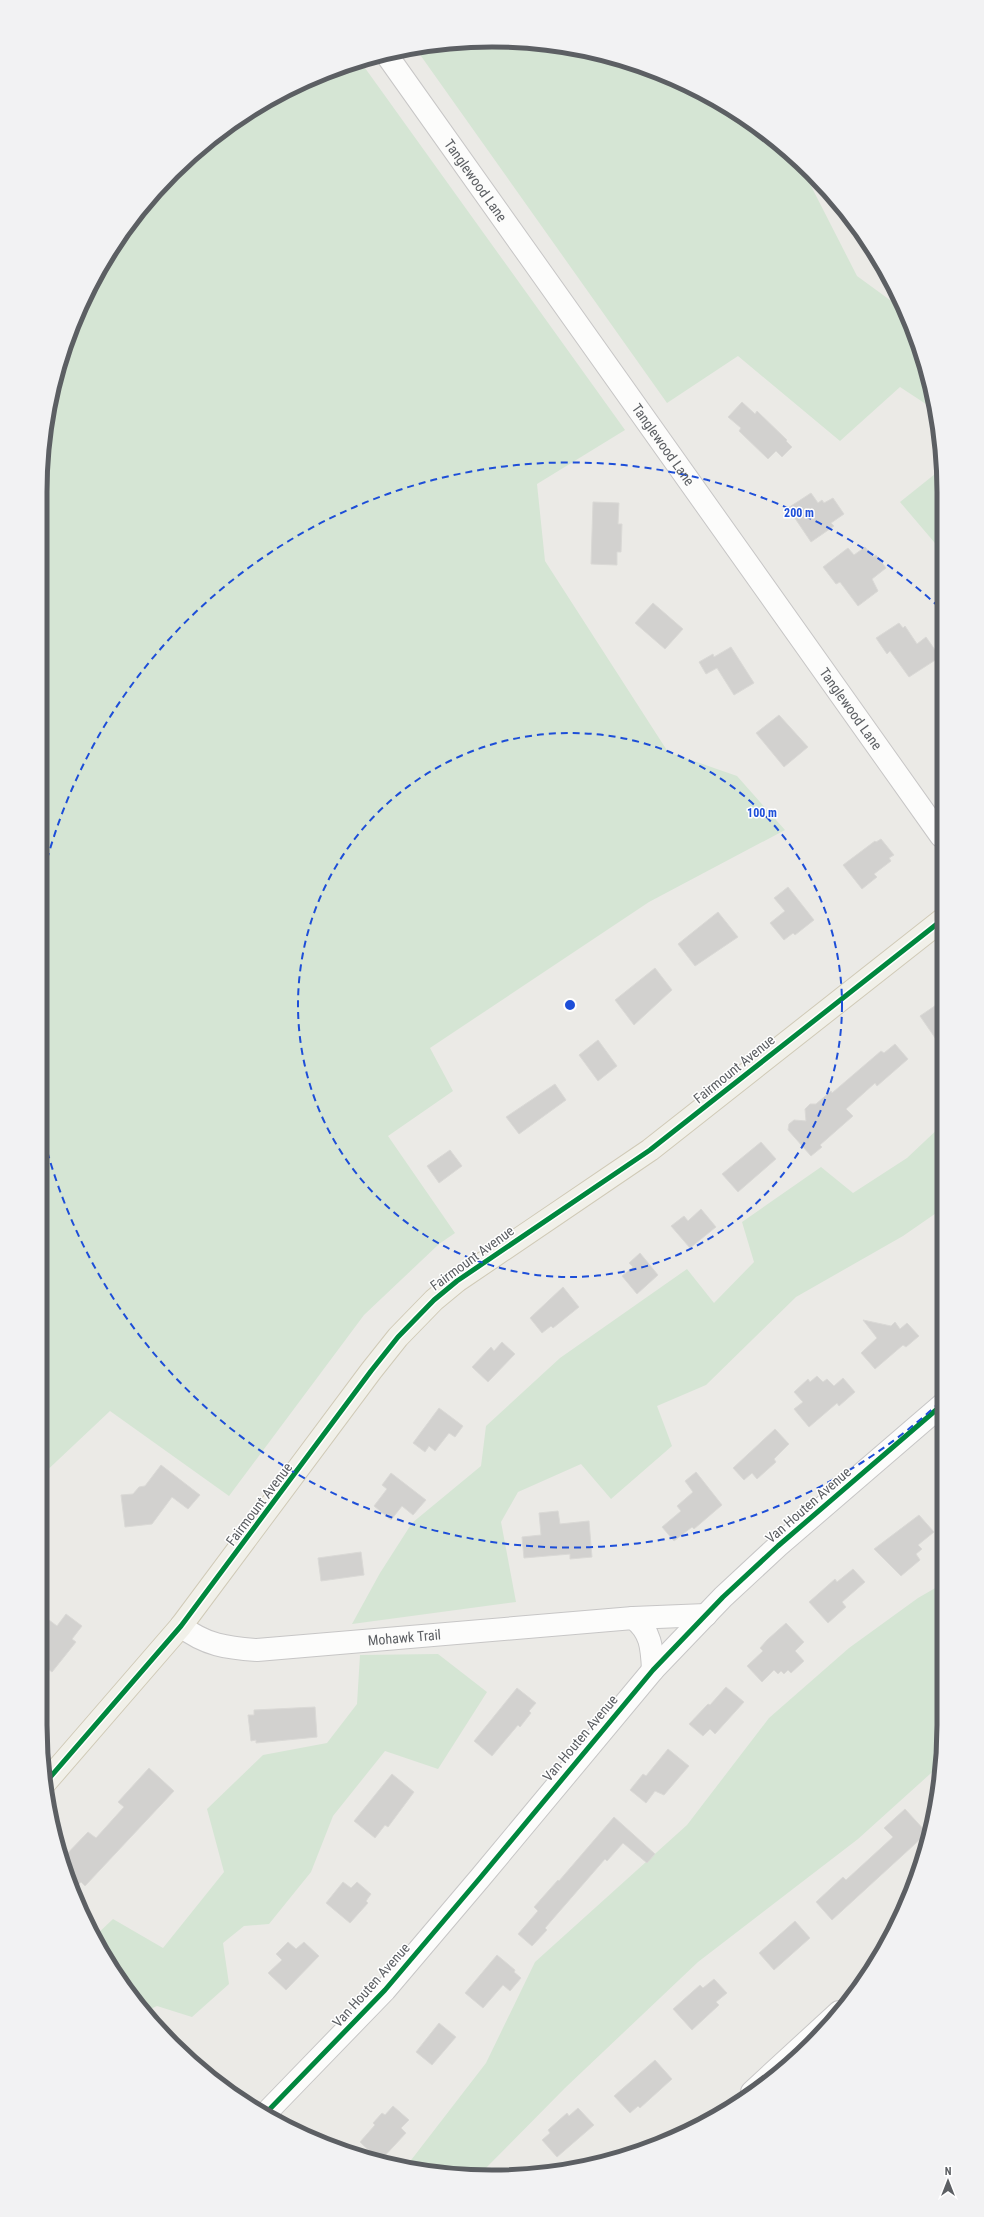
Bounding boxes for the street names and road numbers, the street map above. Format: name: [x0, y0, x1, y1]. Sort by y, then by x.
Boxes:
street label: Tanglewood Lane: [441, 136, 510, 225]
street label: Tanglewood Lane: [629, 401, 698, 489]
street label: Tanglewood Lane: [816, 665, 886, 753]
street label: Fairmount Avenue: [690, 1031, 778, 1107]
street label: Fairmount Avenue: [427, 1222, 517, 1294]
street label: Fairmount Avenue: [223, 1459, 296, 1549]
street label: Van Houten Avenue: [762, 1463, 854, 1546]
street label: Mohawk Trail: [367, 1626, 442, 1649]
street label: Van Houten Avenue: [539, 1691, 621, 1784]
street label: Van Houten Avenue: [329, 1939, 413, 2030]

